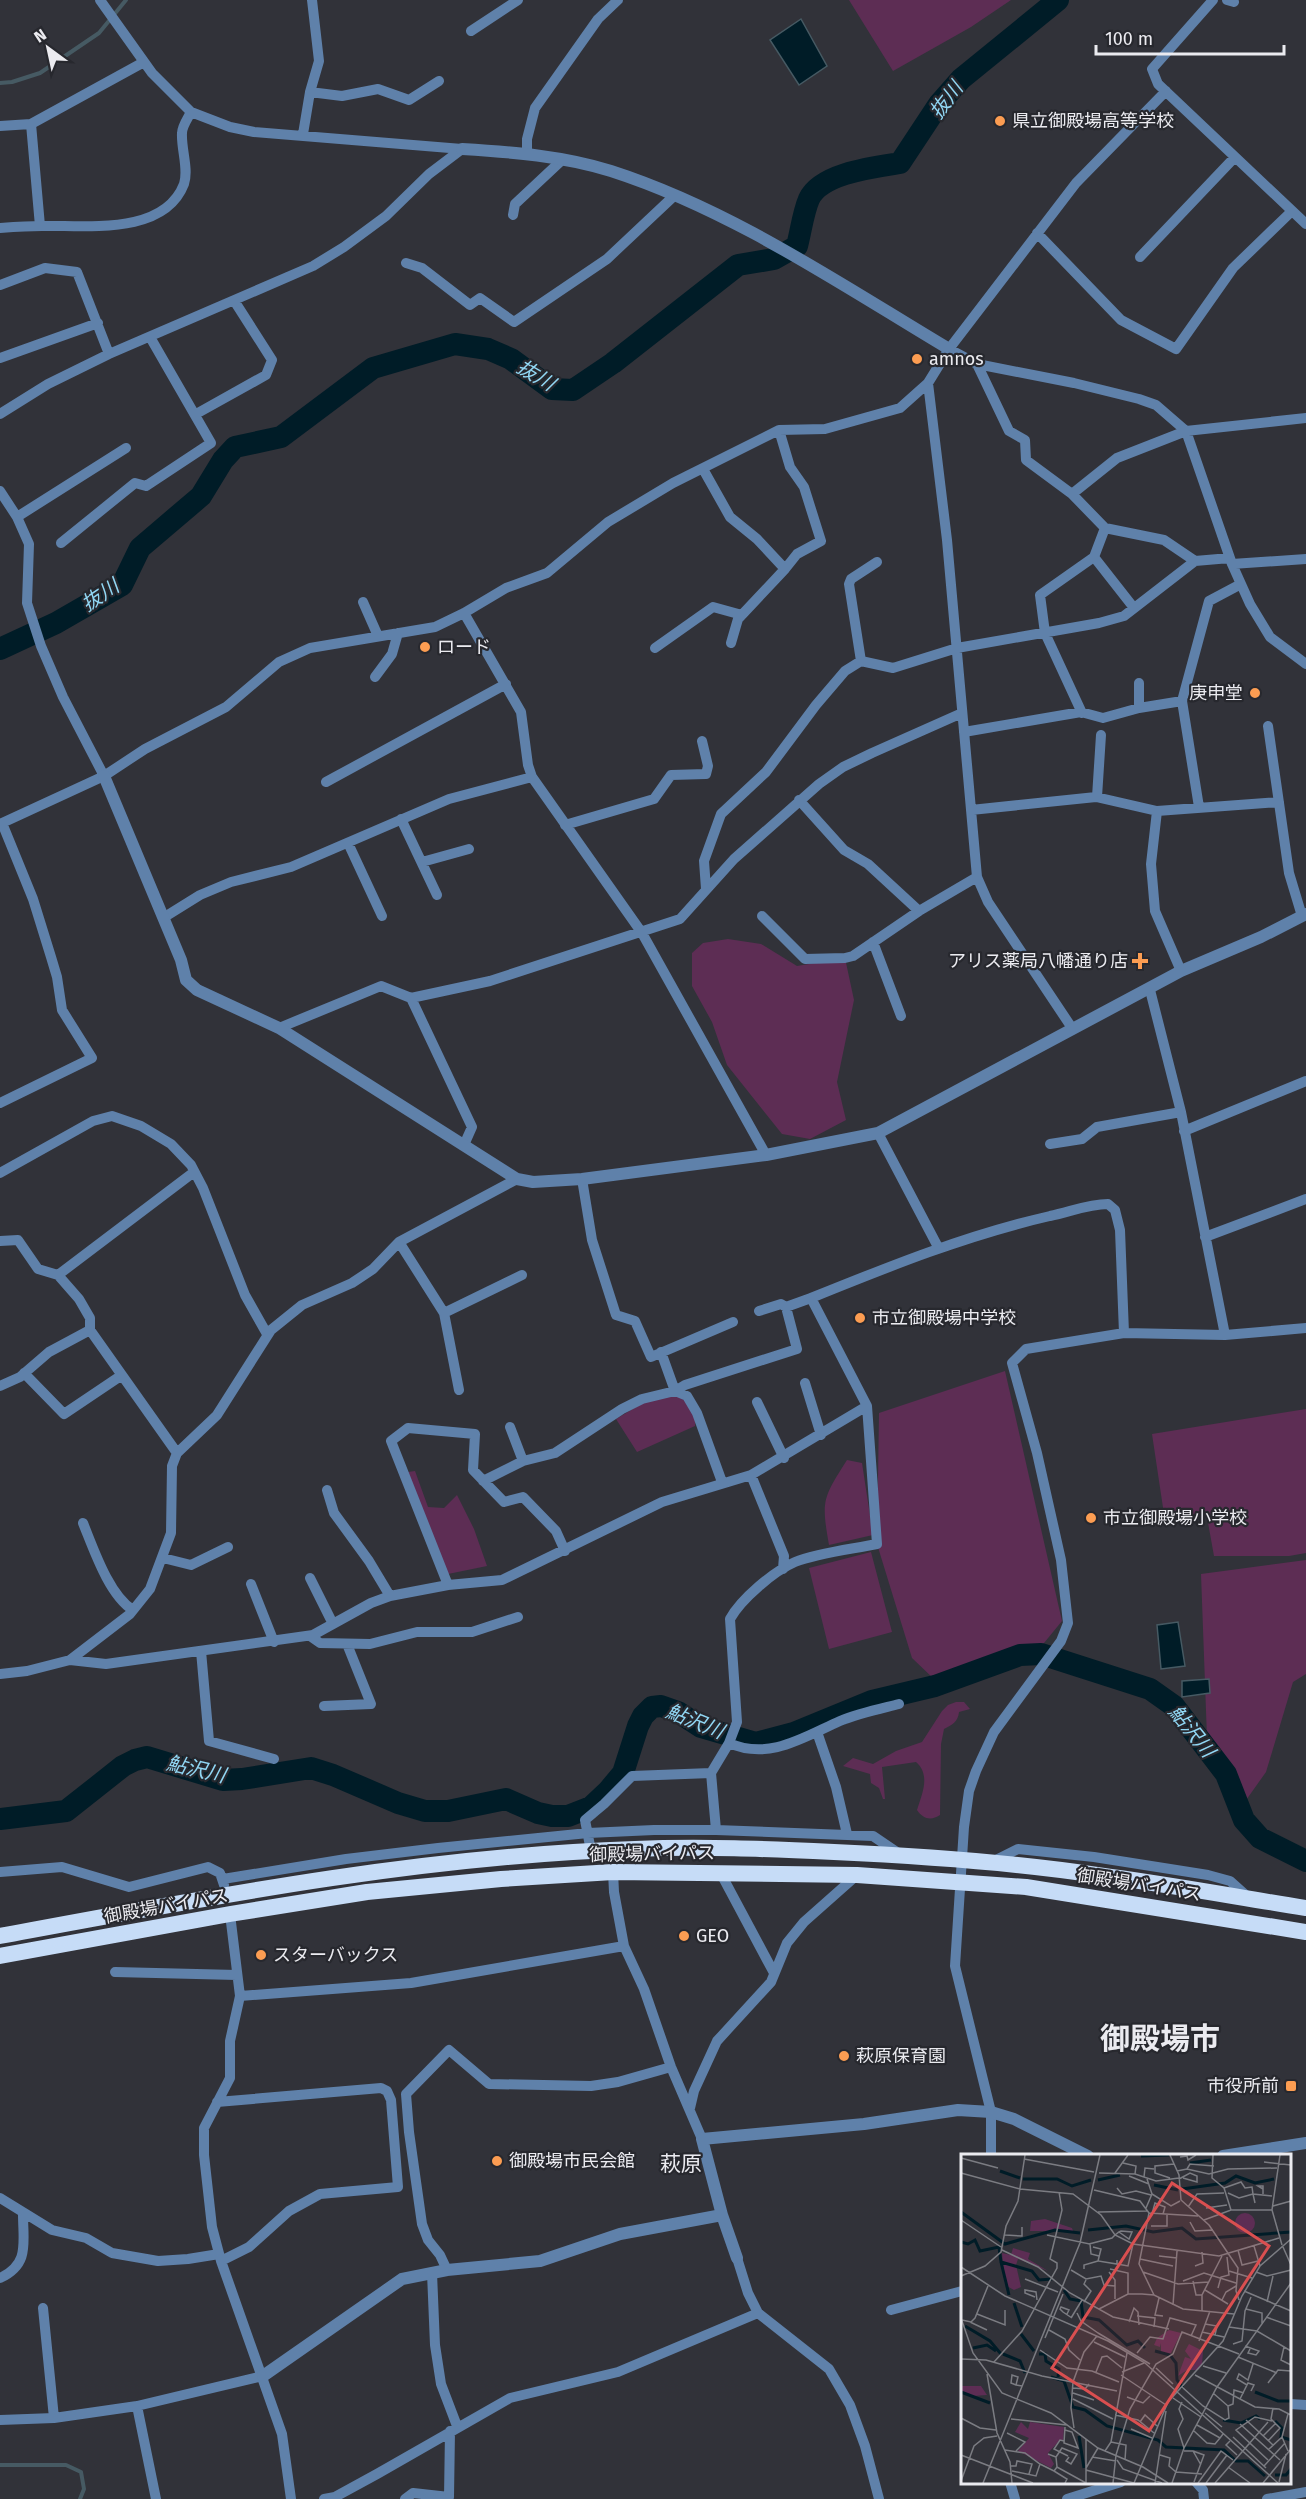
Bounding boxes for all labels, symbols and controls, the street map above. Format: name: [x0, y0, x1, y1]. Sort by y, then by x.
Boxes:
north arrow: [18, 18, 78, 78]
scale bar: [1096, 18, 1284, 56]
text: N: [30, 25, 50, 47]
text: 100 m: [1105, 28, 1153, 50]
water label: 抜川: [924, 75, 969, 123]
place label: 県立御殿場高等学校: [1012, 110, 1174, 132]
marker: 県立御殿場高等学校: [993, 114, 1007, 128]
place label: amnos: [929, 348, 984, 370]
marker: amnos: [910, 352, 924, 366]
water label: 抜川: [513, 354, 561, 397]
water label: 抜川: [77, 573, 125, 616]
place label: ロード: [437, 636, 491, 658]
marker: ロード: [418, 640, 432, 654]
place label: 庚申堂: [1189, 682, 1243, 704]
marker: 庚申堂: [1248, 686, 1262, 700]
place label: アリス薬局八幡通り店: [948, 950, 1128, 972]
marker: アリス薬局八幡通り店: [1133, 954, 1147, 968]
place label: 市立御殿場中学校: [872, 1307, 1016, 1329]
marker: 市立御殿場中学校: [853, 1311, 867, 1325]
place label: 市立御殿場小学校: [1103, 1507, 1247, 1529]
marker: 市立御殿場小学校: [1084, 1511, 1098, 1525]
water label: 鮎沢川: [663, 1699, 729, 1744]
water label: 鮎沢川: [1164, 1700, 1221, 1763]
water label: 鮎沢川: [164, 1751, 230, 1788]
street label: 御殿場バイパス: [589, 1842, 715, 1866]
street label: 御殿場バイパス: [1075, 1864, 1203, 1906]
street label: 御殿場バイパス: [102, 1884, 230, 1928]
place label: GEO: [696, 1925, 729, 1947]
marker: GEO: [677, 1929, 691, 1943]
place label: スターバックス: [273, 1944, 398, 1966]
marker: スターバックス: [254, 1948, 268, 1962]
district label: 御殿場市: [1100, 2021, 1220, 2057]
place label: 萩原保育園: [856, 2045, 946, 2067]
marker: 萩原保育園: [837, 2049, 851, 2063]
place label: 市役所前: [1207, 2075, 1279, 2097]
marker: 市役所前: [1284, 2079, 1298, 2093]
place label: 御殿場市民会館: [509, 2150, 635, 2172]
district label: 萩原: [660, 2151, 702, 2177]
marker: 御殿場市民会館: [490, 2154, 504, 2168]
inset map: [961, 2154, 1291, 2484]

